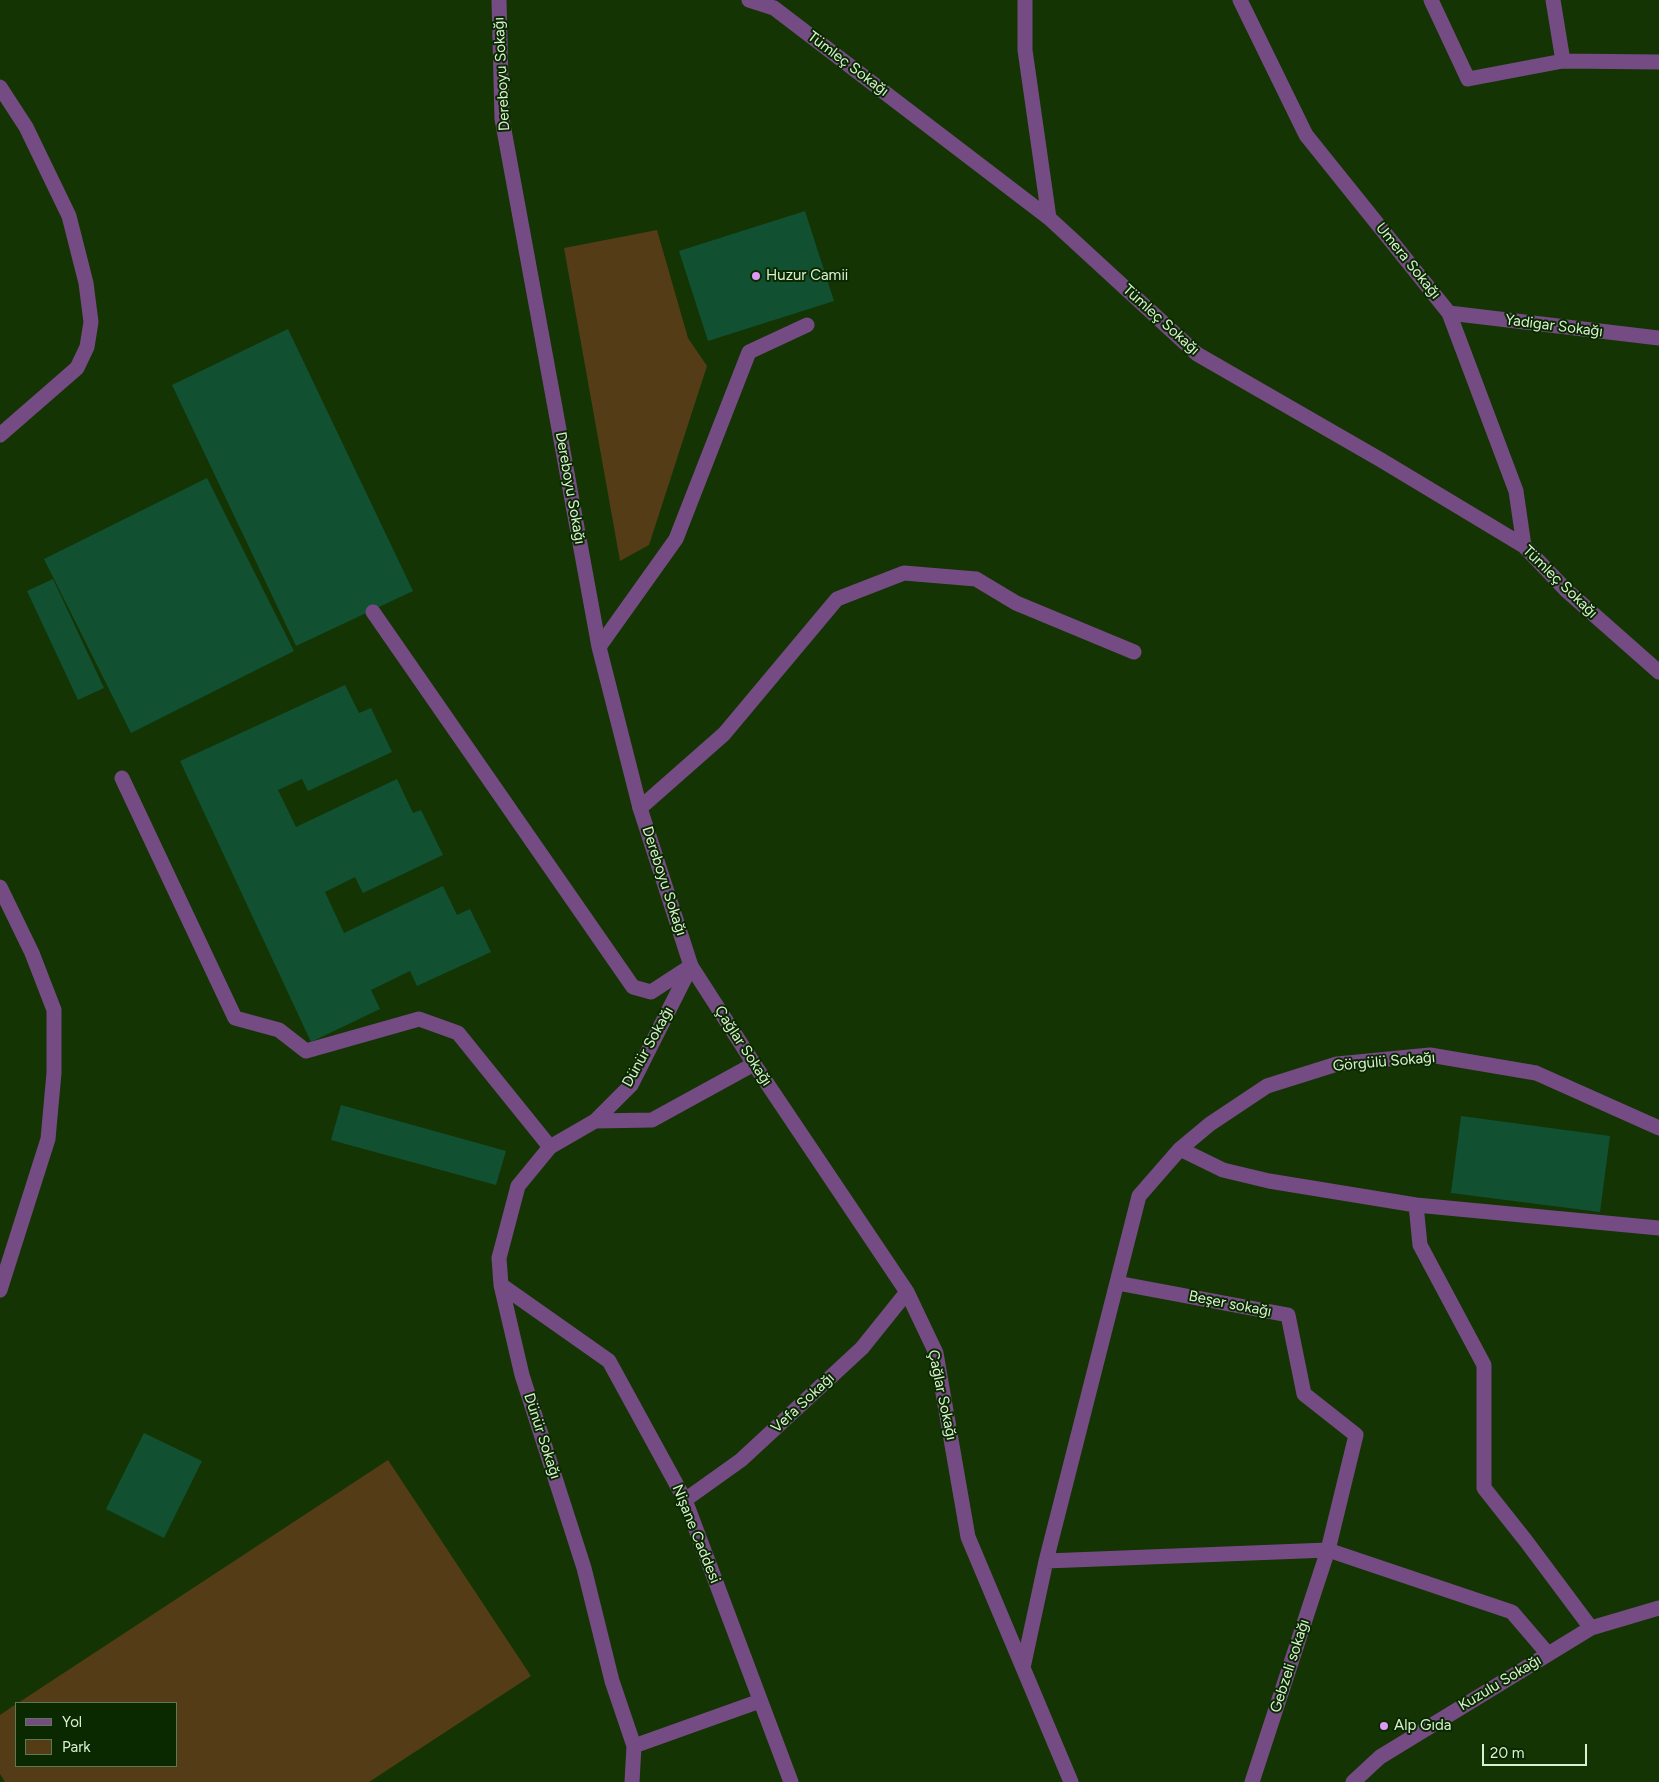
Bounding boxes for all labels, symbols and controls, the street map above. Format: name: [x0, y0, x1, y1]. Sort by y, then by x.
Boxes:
street label: Dereboyu Sokağı: [490, 17, 514, 131]
street label: Tümleç Sokağı: [804, 28, 892, 100]
street label: Umera Sokağı: [1372, 219, 1444, 303]
place label: Huzur Camii: [766, 267, 848, 285]
marker: Huzur Camii: [750, 270, 762, 282]
street label: Tümleç Sokağı: [1119, 281, 1203, 359]
street label: Yadigar Sokağı: [1504, 311, 1604, 341]
street label: Dereboyu Sokağı: [551, 430, 589, 546]
street label: Tümleç Sokağı: [1519, 542, 1601, 622]
street label: Dereboyu Sokağı: [638, 824, 690, 938]
street label: Çağlar Sokağı: [710, 1003, 776, 1089]
street label: Dünür Sokağı: [619, 1004, 677, 1090]
street label: Görgülü Sokağı: [1332, 1049, 1436, 1075]
street label: Beşer sokağı: [1187, 1287, 1273, 1321]
street label: Çağlar Sokağı: [924, 1348, 960, 1442]
street label: Vefa Sokağı: [768, 1369, 838, 1437]
street label: Dünür Sokağı: [520, 1391, 564, 1481]
street label: Nişane Caddesi: [668, 1482, 724, 1586]
street label: Gebzeli sokağı: [1266, 1617, 1314, 1715]
street label: Kuzulu Sokağı: [1455, 1651, 1545, 1715]
legend: [15, 1702, 178, 1767]
text: Yol: [62, 1713, 82, 1731]
place label: Alp Gıda: [1394, 1717, 1451, 1735]
marker: Alp Gıda: [1378, 1720, 1390, 1732]
scale bar: [1484, 1734, 1589, 1766]
text: Park: [62, 1738, 91, 1756]
text: 20 m: [1490, 1744, 1524, 1762]

